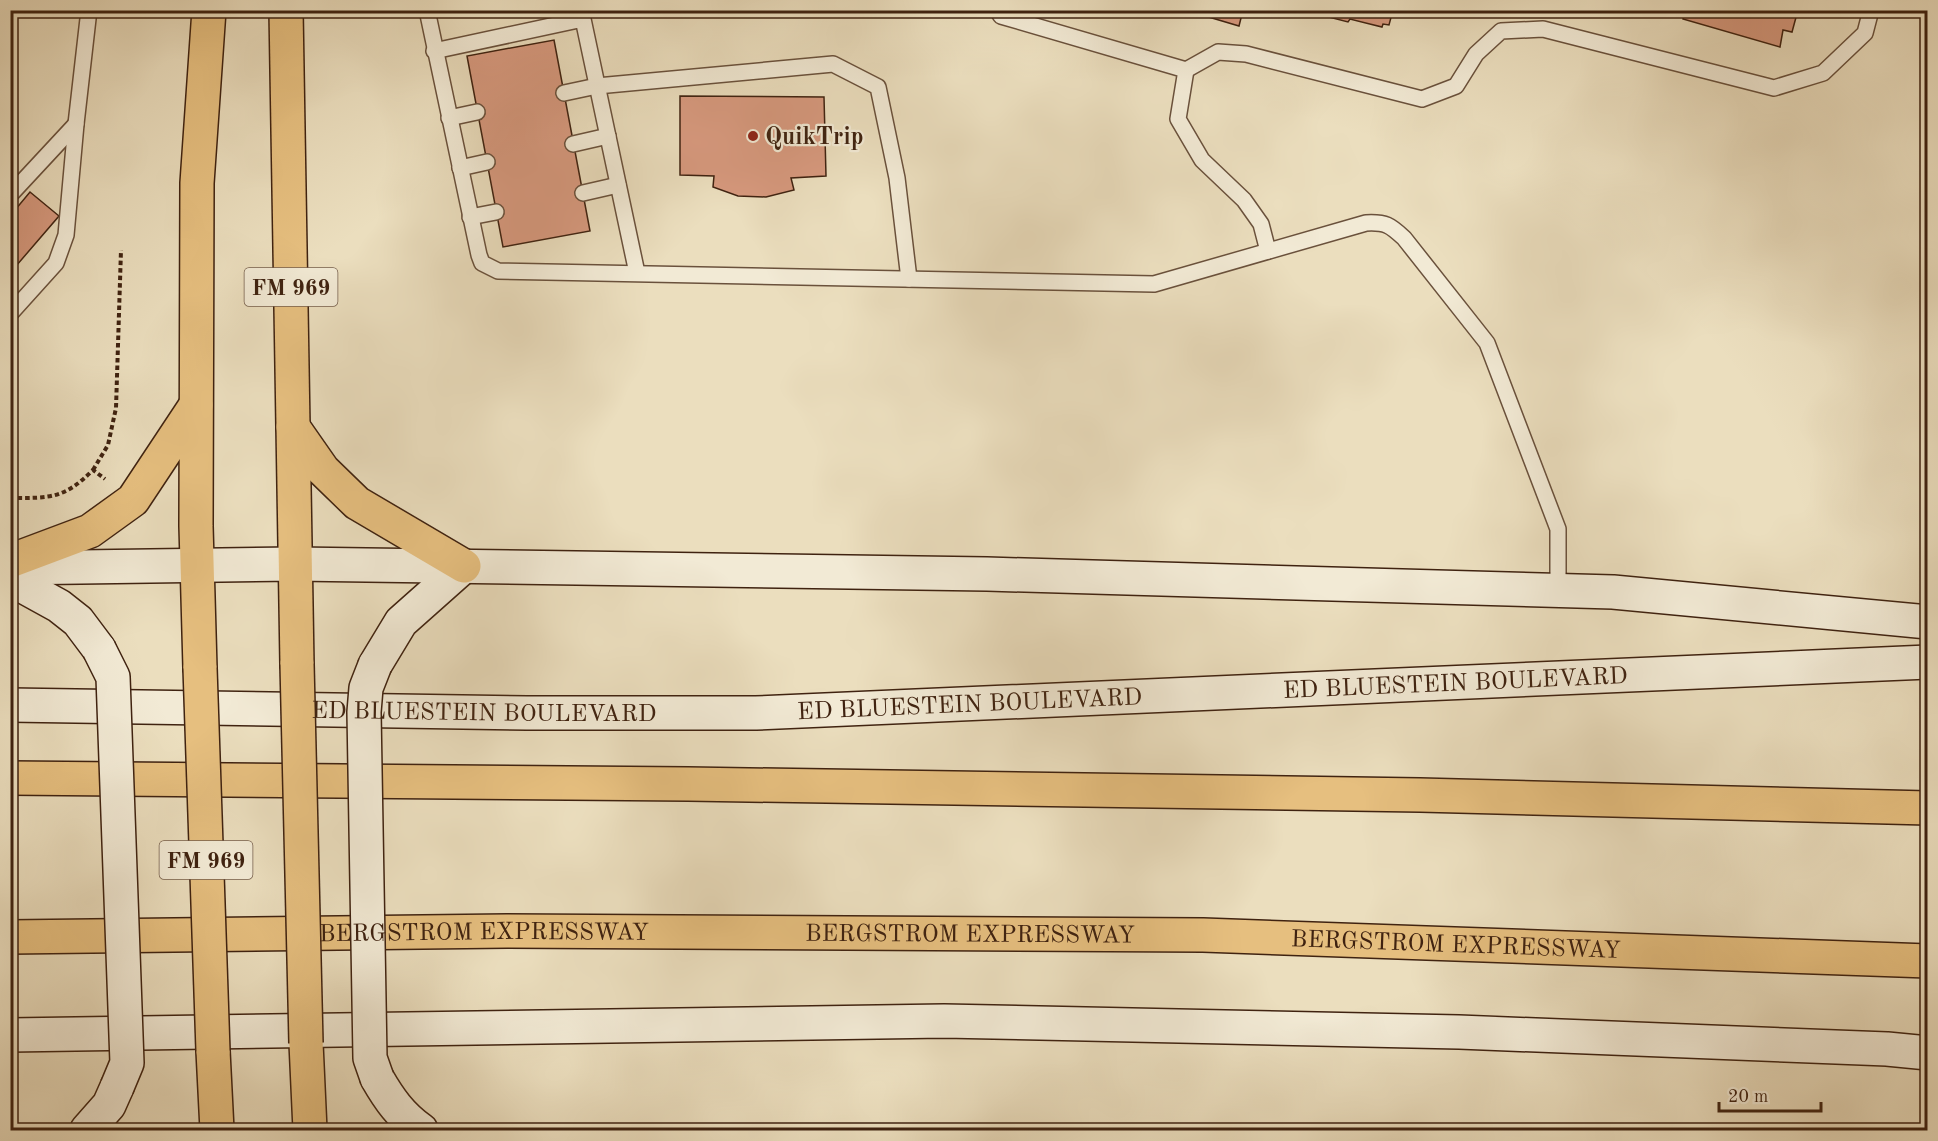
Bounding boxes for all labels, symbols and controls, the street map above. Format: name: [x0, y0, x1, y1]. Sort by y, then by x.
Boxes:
place label: QuikTrip: [765, 126, 864, 150]
marker: QuikTrip: [746, 129, 760, 143]
road number: FM 969: [244, 268, 338, 306]
street label: ED BLUESTEIN BOULEVARD: [1282, 665, 1628, 704]
street label: ED BLUESTEIN BOULEVARD: [797, 686, 1143, 725]
street label: ED BLUESTEIN BOULEVARD: [311, 700, 657, 727]
road number: FM 969: [160, 841, 252, 879]
street label: BERGSTROM EXPRESSWAY: [319, 921, 649, 947]
street label: BERGSTROM EXPRESSWAY: [805, 923, 1135, 949]
street label: BERGSTROM EXPRESSWAY: [1290, 928, 1621, 964]
scale bar: [1719, 1075, 1821, 1113]
text: 20 m: [1728, 1088, 1768, 1106]

